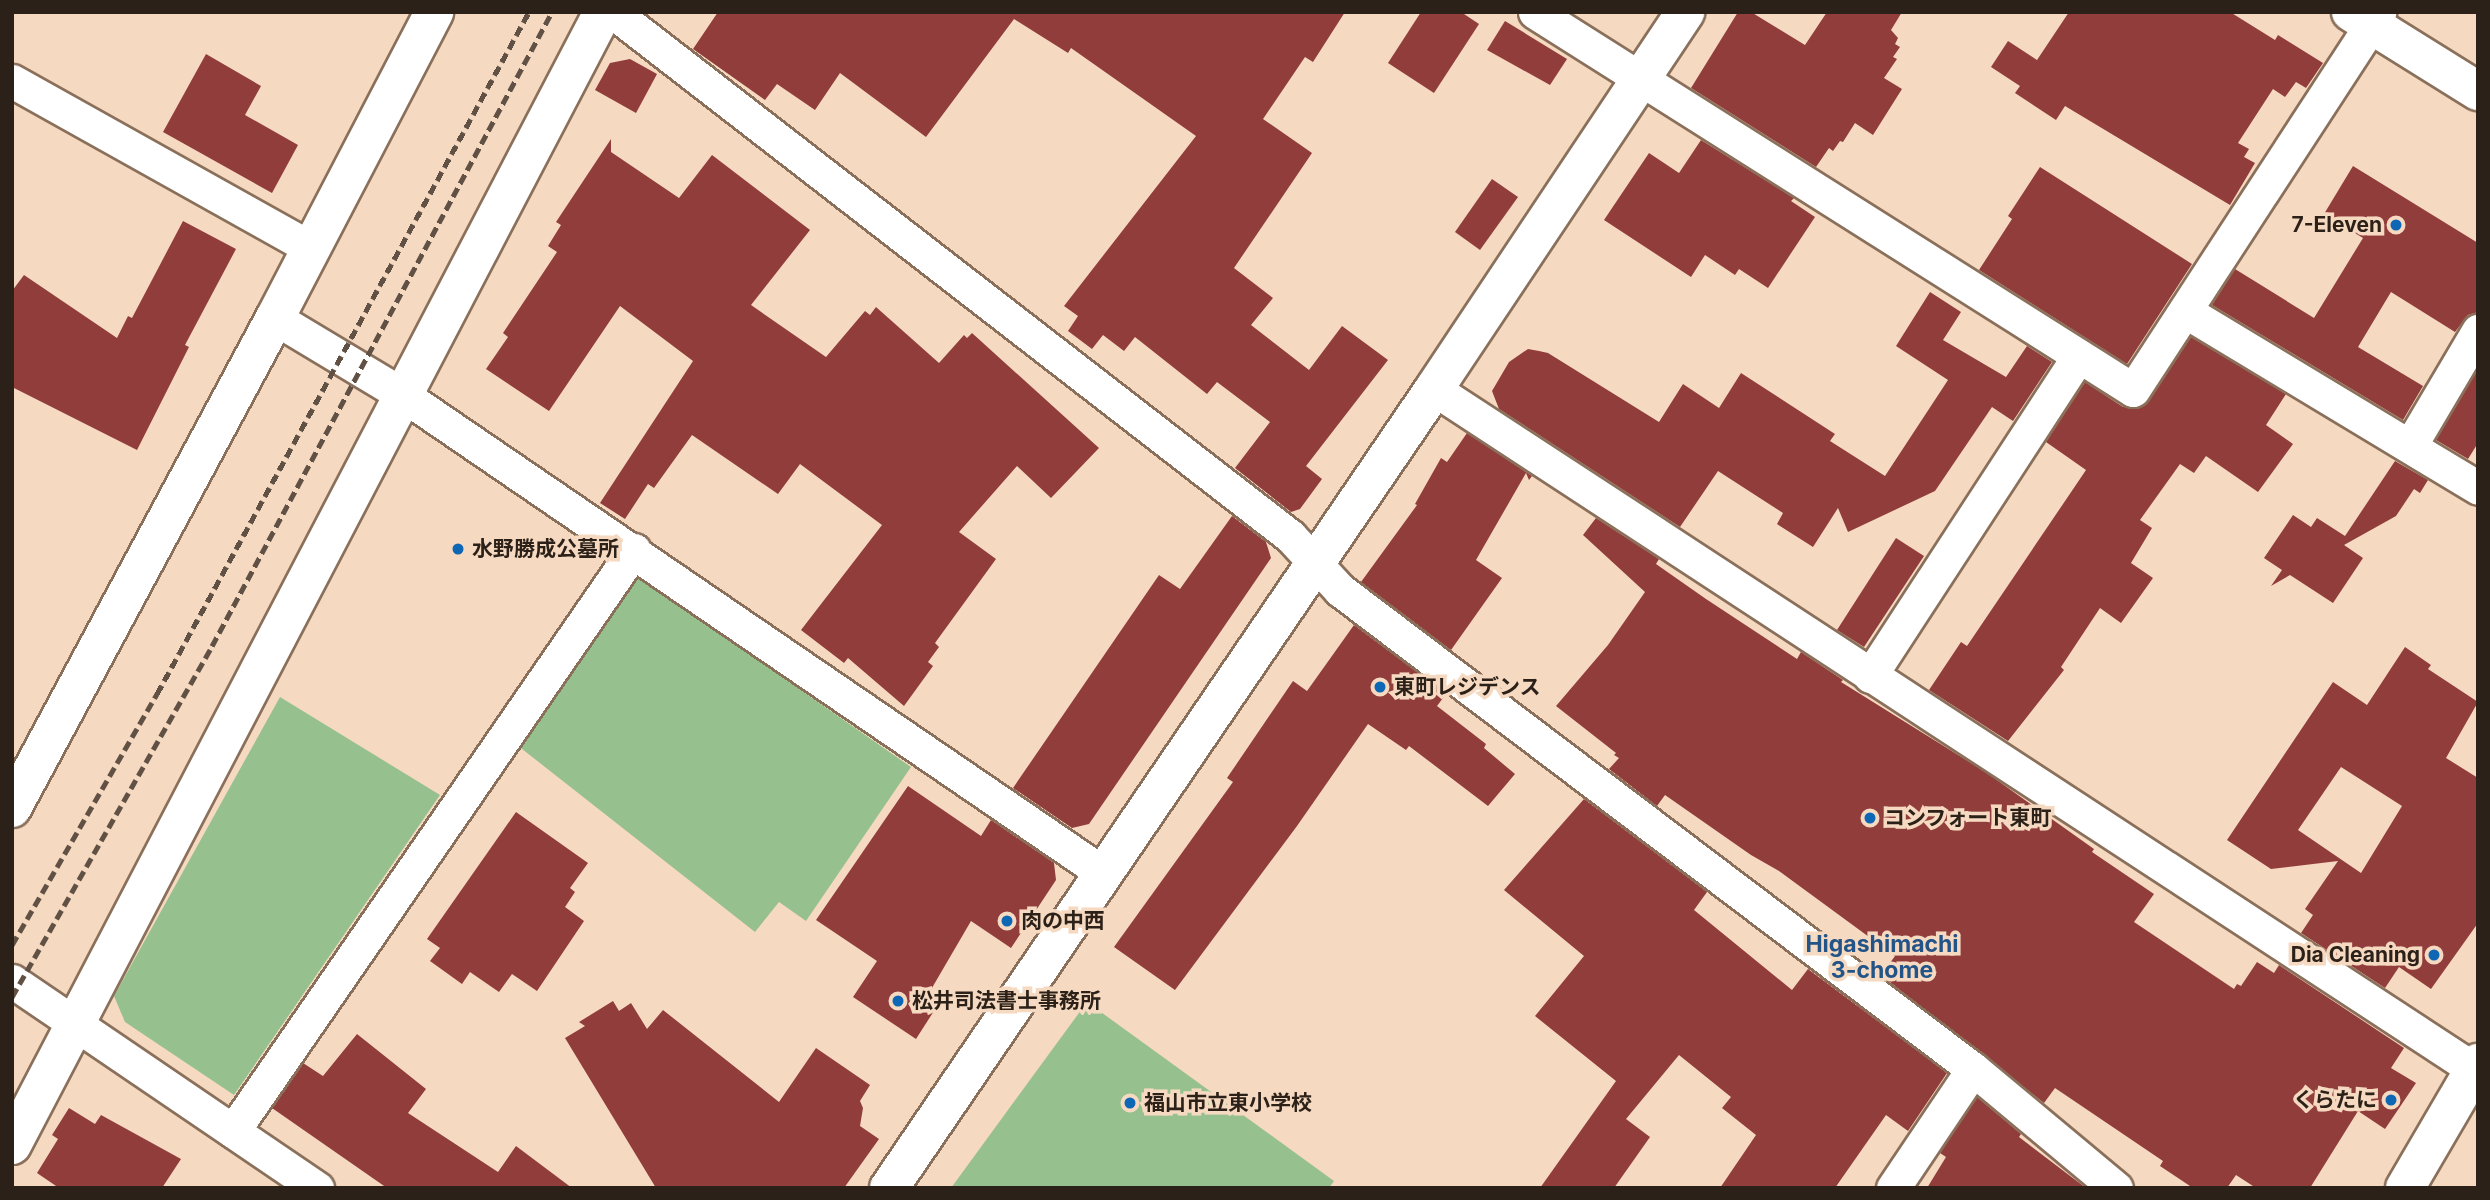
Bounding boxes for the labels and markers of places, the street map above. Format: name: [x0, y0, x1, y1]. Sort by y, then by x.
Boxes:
place label: 7-Eleven: [2292, 212, 2382, 238]
marker: 7-Eleven: [2388, 217, 2404, 233]
place label: 水野勝成公墓所: [472, 536, 619, 562]
marker: 水野勝成公墓所: [450, 541, 466, 557]
place label: 東町レジデンス: [1394, 674, 1541, 700]
marker: 東町レジデンス: [1372, 679, 1388, 695]
place label: コンフォート東町: [1884, 805, 2052, 831]
marker: コンフォート東町: [1862, 810, 1878, 826]
place label: 肉の中西: [1021, 908, 1105, 934]
marker: 肉の中西: [999, 913, 1015, 929]
place label: Dia Cleaning: [2291, 942, 2420, 968]
marker: Dia Cleaning: [2426, 947, 2442, 963]
place label: 松井司法書士事務所: [912, 988, 1101, 1014]
marker: 松井司法書士事務所: [890, 993, 906, 1009]
place label: くらたに: [2293, 1087, 2377, 1113]
place label: 福山市立東小学校: [1144, 1090, 1312, 1116]
marker: くらたに: [2383, 1092, 2399, 1108]
marker: 福山市立東小学校: [1122, 1095, 1138, 1111]

